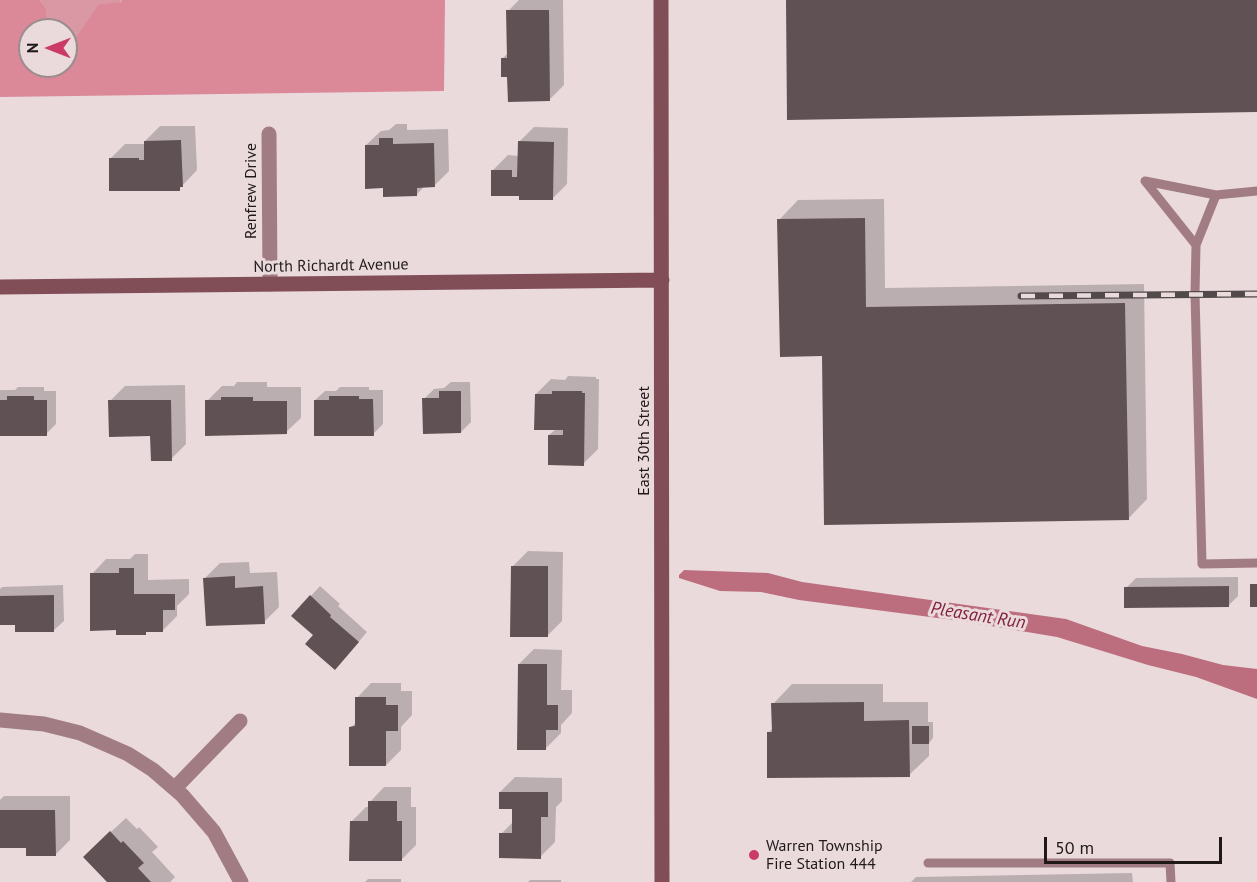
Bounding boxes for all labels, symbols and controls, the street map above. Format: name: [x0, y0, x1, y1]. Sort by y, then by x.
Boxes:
north arrow: [18, 18, 78, 78]
text: N: [22, 43, 42, 53]
street label: Renfrew Drive: [241, 143, 261, 239]
street label: North Richardt Avenue: [253, 255, 409, 277]
street label: East 30th Street: [634, 386, 654, 496]
water label: Pleasant Run: [929, 598, 1027, 634]
scale bar: [1047, 825, 1226, 863]
place label: Warren Township Fire Station 444: [766, 836, 883, 874]
text: 50 m: [1055, 836, 1094, 859]
marker: Warren Township Fire Station 444: [747, 848, 761, 862]

